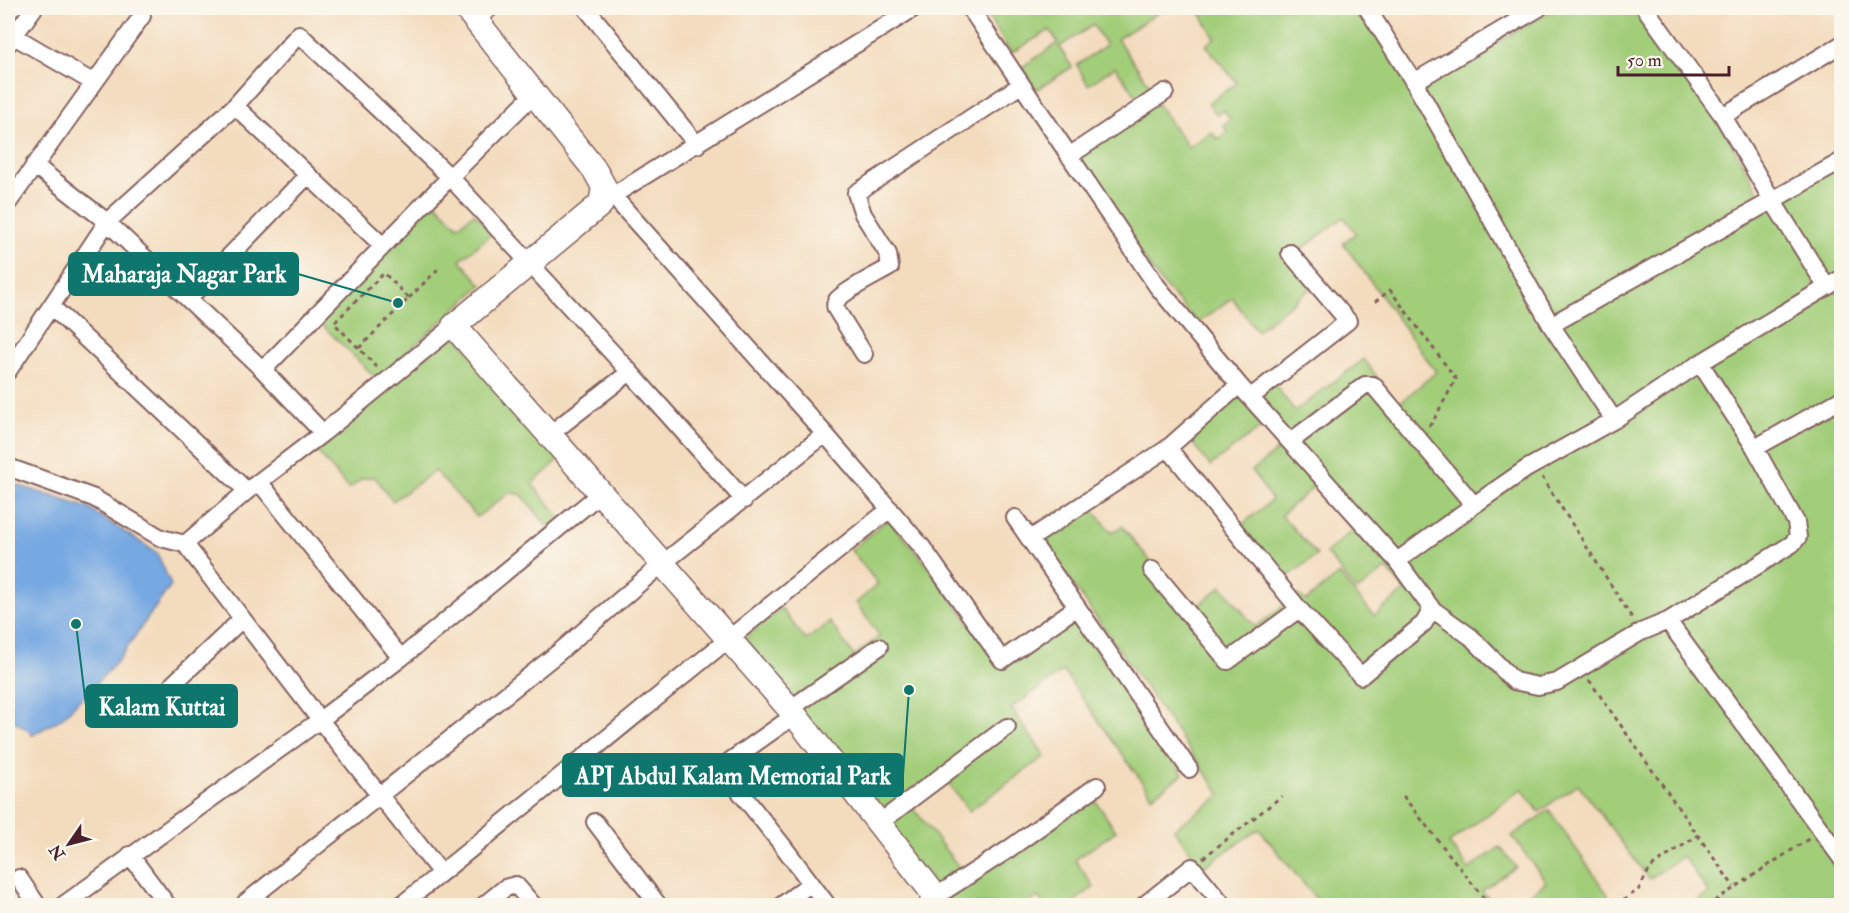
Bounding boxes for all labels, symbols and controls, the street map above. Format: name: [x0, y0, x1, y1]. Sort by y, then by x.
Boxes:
scale bar: [1618, 39, 1729, 77]
text: 50 m: [1627, 49, 1662, 72]
callout: Maharaja Nagar Park: [69, 253, 298, 295]
text: Maharaja Nagar Park: [81, 259, 287, 290]
callout: Kalam Kuttai: [86, 685, 237, 727]
text: Kalam Kuttai: [99, 692, 226, 723]
callout: APJ Abdul Kalam Memorial Park: [563, 754, 903, 796]
text: APJ Abdul Kalam Memorial Park: [574, 761, 891, 792]
north arrow: [39, 814, 99, 874]
text: N: [45, 840, 70, 864]

